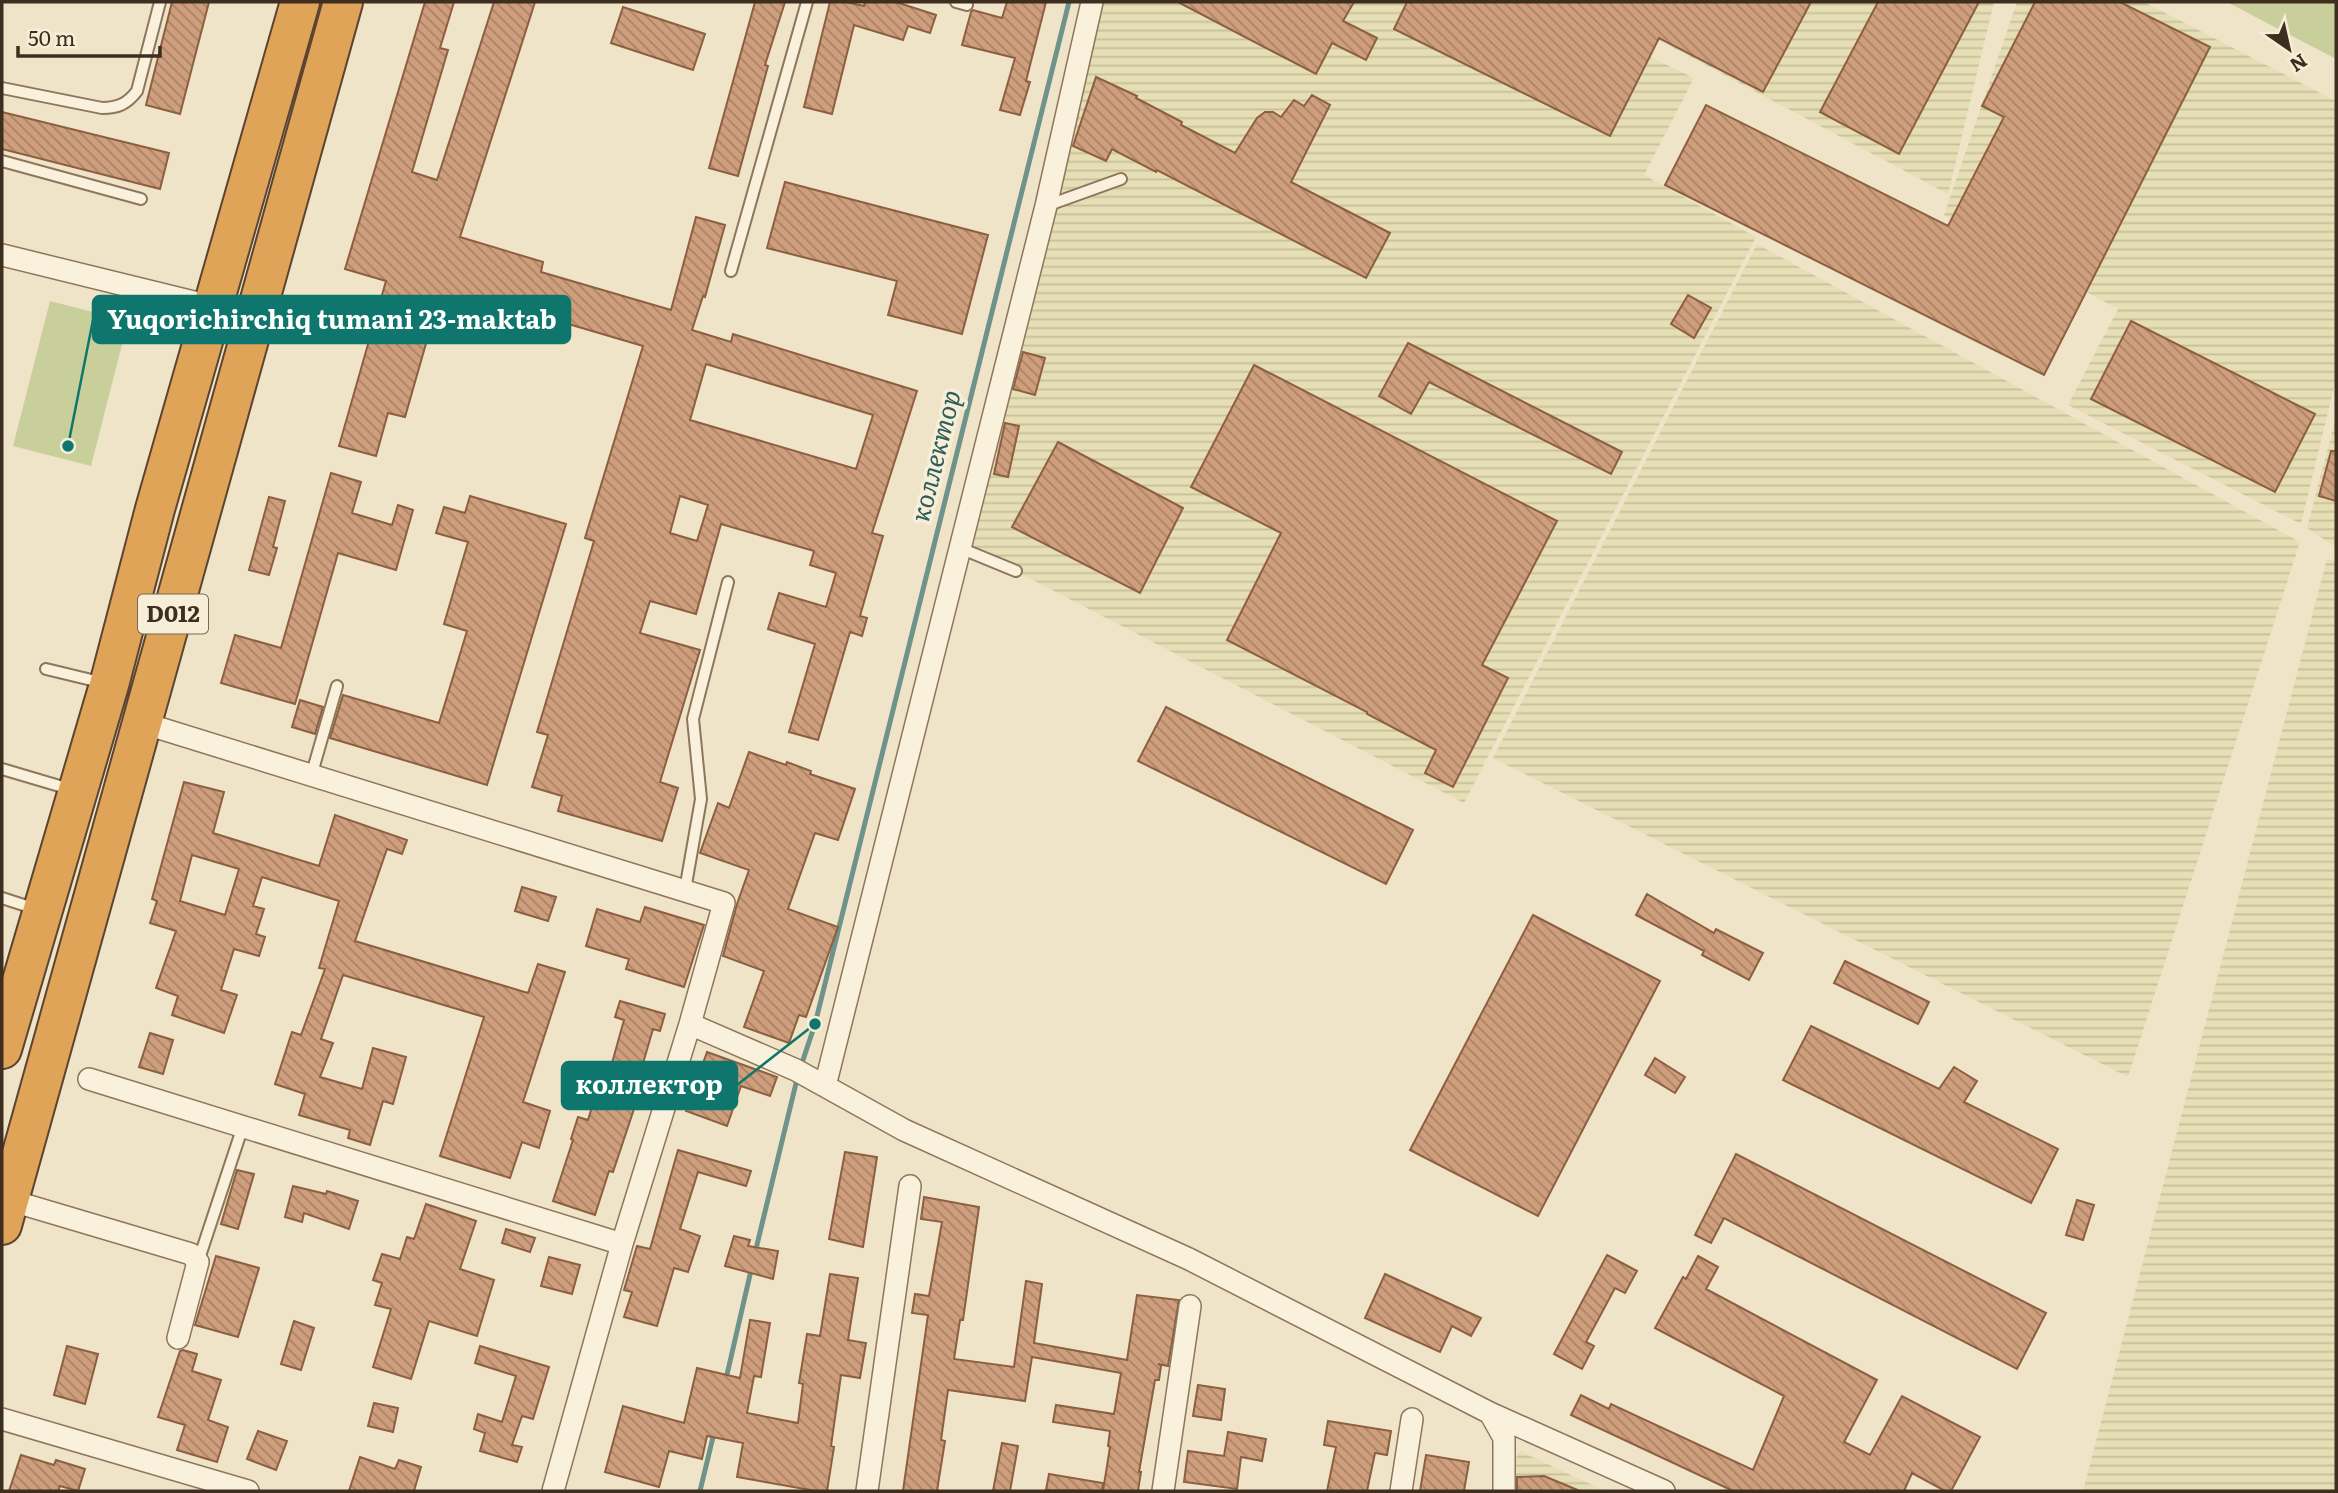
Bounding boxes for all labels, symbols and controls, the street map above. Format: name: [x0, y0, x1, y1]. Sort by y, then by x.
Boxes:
scale bar: [18, 14, 159, 58]
north arrow: [2254, 14, 2324, 84]
text: 50 m: [28, 21, 75, 52]
text: N: [2285, 48, 2314, 80]
callout: Yuqorichirchiq tumani 23-maktab: [93, 296, 570, 343]
text: Yuqorichirchiq tumani 23-maktab: [107, 298, 557, 337]
water label: коллектор: [898, 386, 969, 525]
road number: D012: [138, 594, 208, 634]
callout: коллектор: [562, 1062, 737, 1109]
text: коллектор: [575, 1063, 723, 1102]

